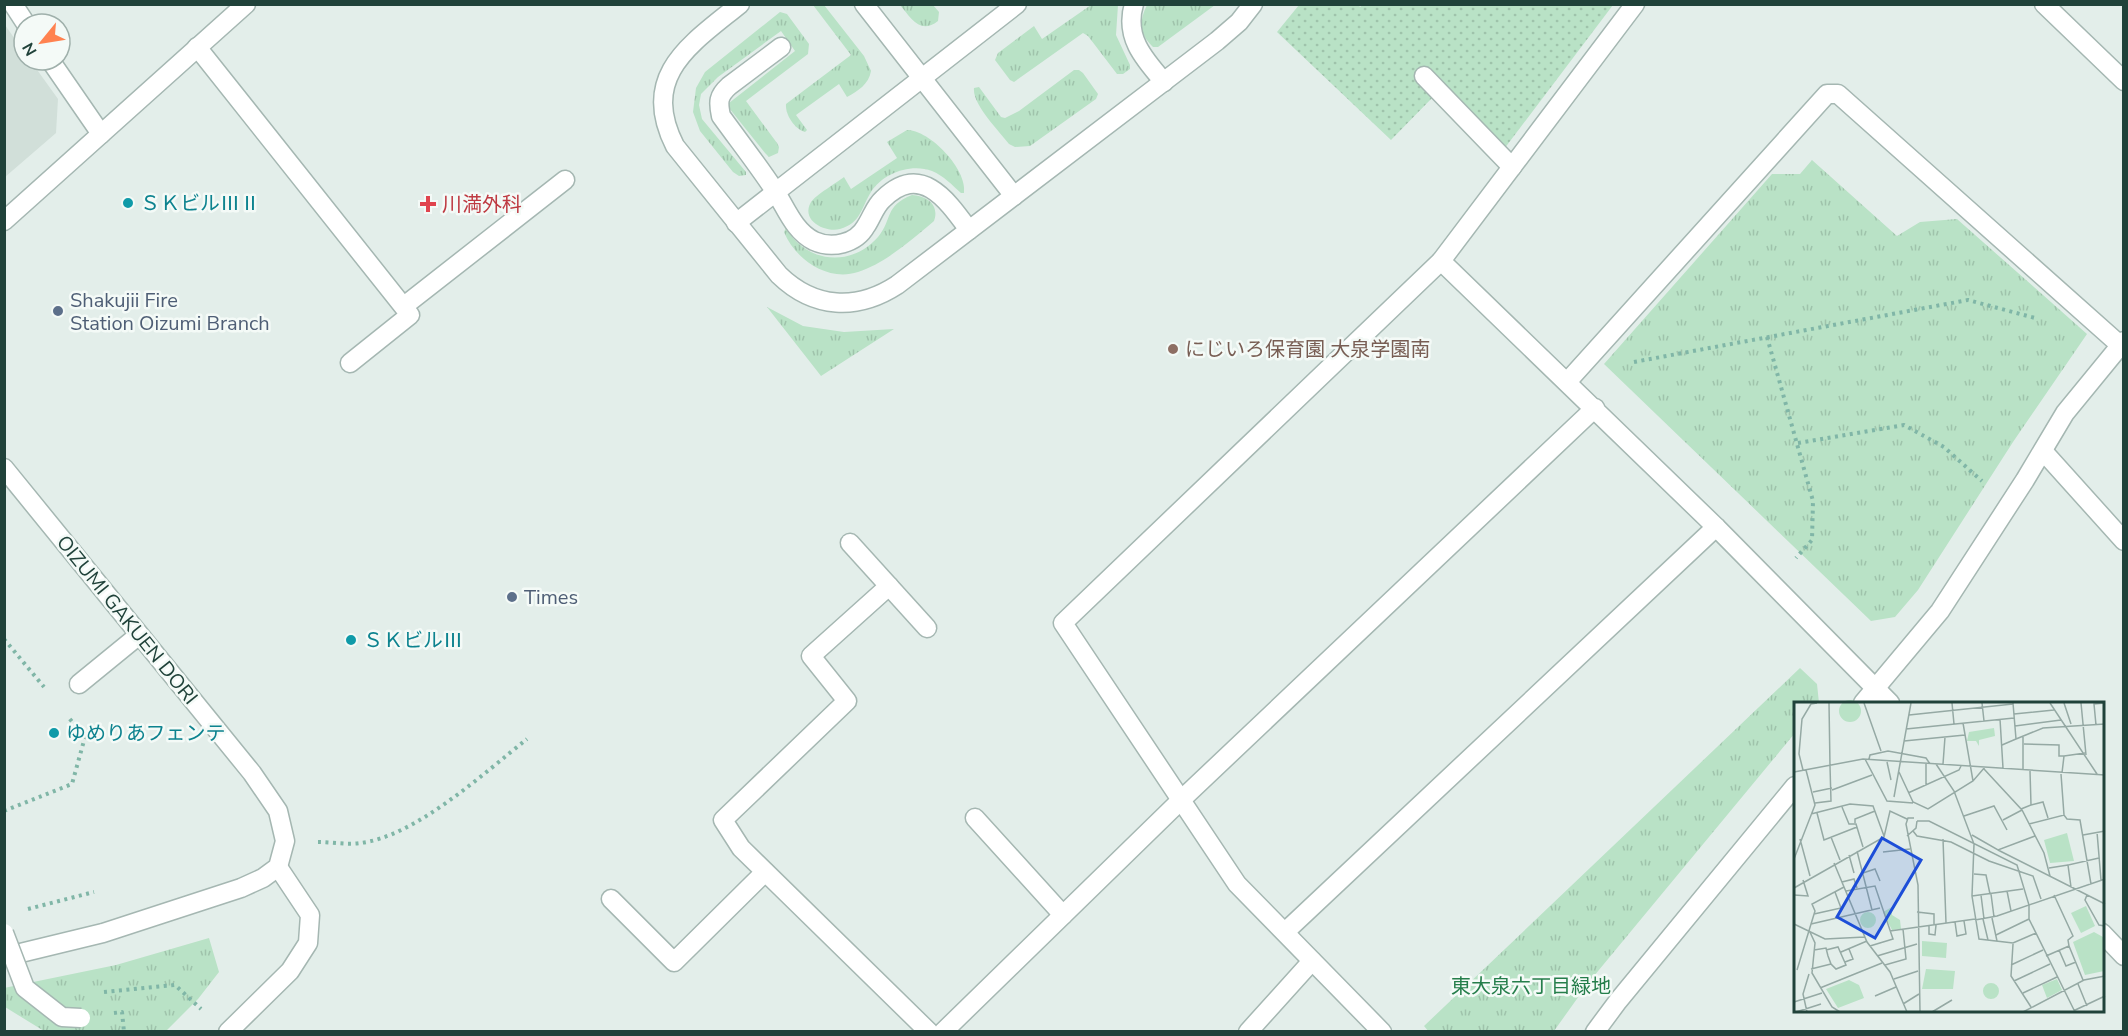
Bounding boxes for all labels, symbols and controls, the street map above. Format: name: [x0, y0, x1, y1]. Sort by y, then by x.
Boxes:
north arrow: [12, 12, 72, 72]
text: N: [17, 38, 42, 60]
place label: ＳＫビルⅢⅡ: [140, 190, 260, 217]
place label: 川満外科: [442, 191, 522, 218]
marker: 川満外科: [419, 195, 437, 213]
marker: ＳＫビルⅢⅡ: [121, 196, 135, 210]
place label: Shakujii Fire Station Oizumi Branch: [70, 287, 270, 337]
marker: Shakujii Fire Station Oizumi Branch: [51, 304, 65, 318]
place label: にじいろ保育園 大泉学園南: [1185, 336, 1430, 363]
marker: にじいろ保育園 大泉学園南: [1166, 342, 1180, 356]
street label: OIZUMI GAKUEN DORI: [50, 530, 204, 710]
place label: Times: [524, 584, 578, 611]
marker: Times: [505, 590, 519, 604]
place label: ＳＫビルⅢ: [363, 627, 463, 654]
marker: ＳＫビルⅢ: [344, 633, 358, 647]
inset map: [1794, 702, 2104, 1012]
place label: ゆめりあフェンテ: [66, 720, 226, 747]
marker: ゆめりあフェンテ: [47, 726, 61, 740]
park label: 東大泉六丁目緑地: [1451, 973, 1611, 1000]

